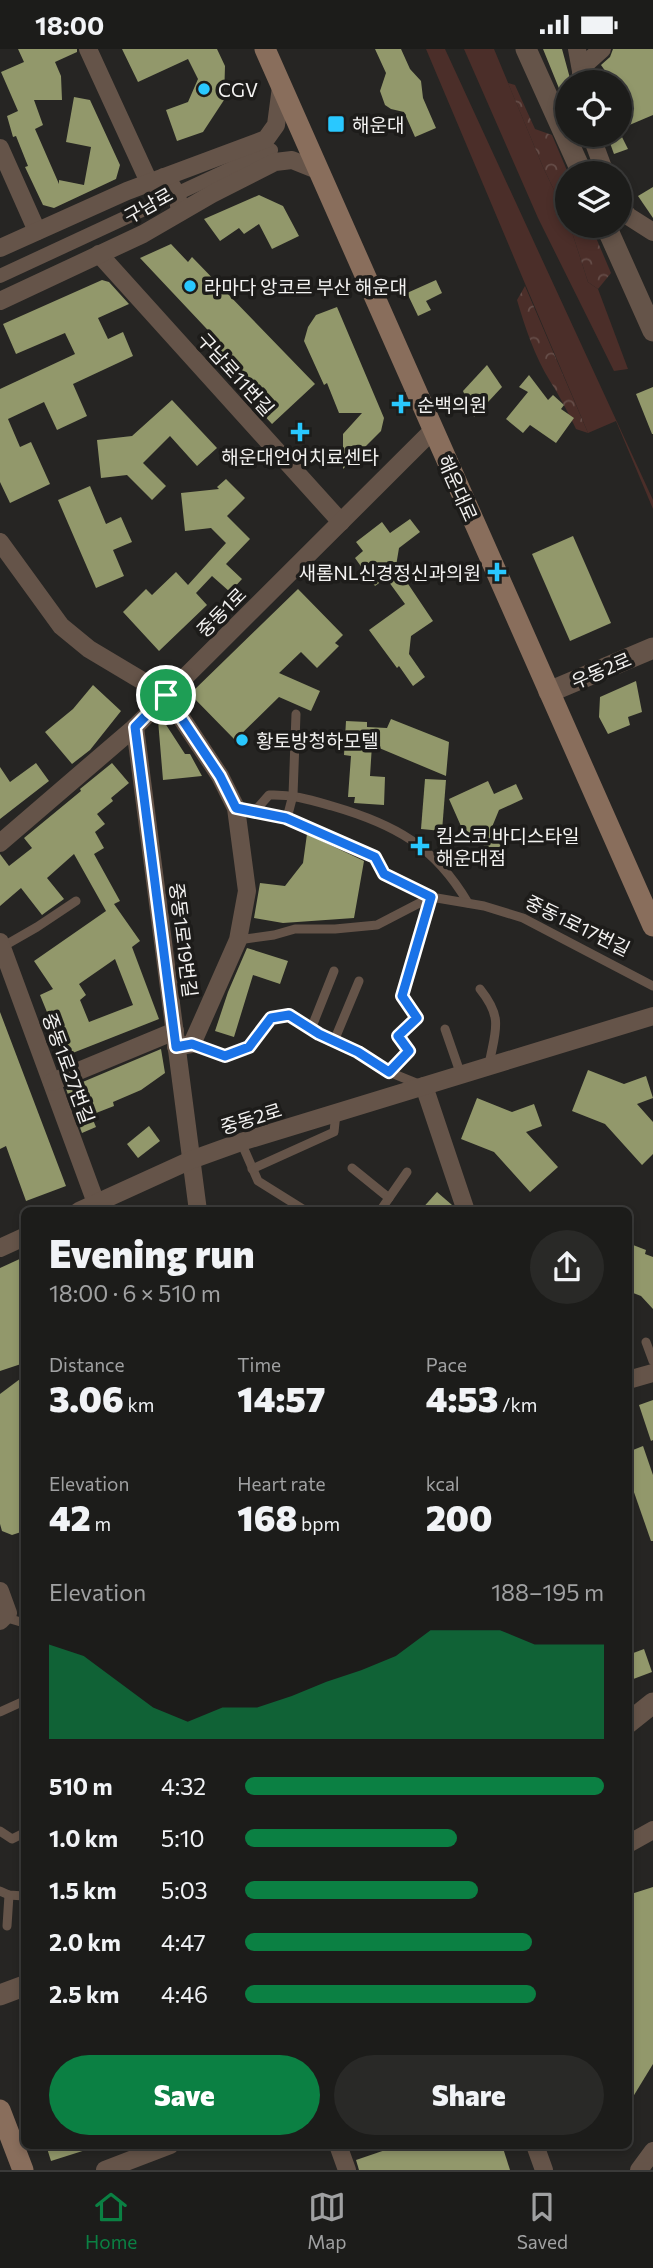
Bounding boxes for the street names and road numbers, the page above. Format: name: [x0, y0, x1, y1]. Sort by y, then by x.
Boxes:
street label: 구남로: [119, 182, 177, 228]
street label: 구남로11번길: [193, 328, 279, 420]
street label: 해운대로: [433, 451, 483, 525]
street label: 중동1로: [191, 582, 251, 642]
street label: 우동2로: [568, 647, 634, 693]
street label: 중동1로19번길: [166, 881, 202, 999]
street label: 중동1로17번길: [522, 890, 634, 960]
street label: 중동1로27번길: [38, 1010, 100, 1126]
street label: 중동2로: [218, 1098, 284, 1138]

